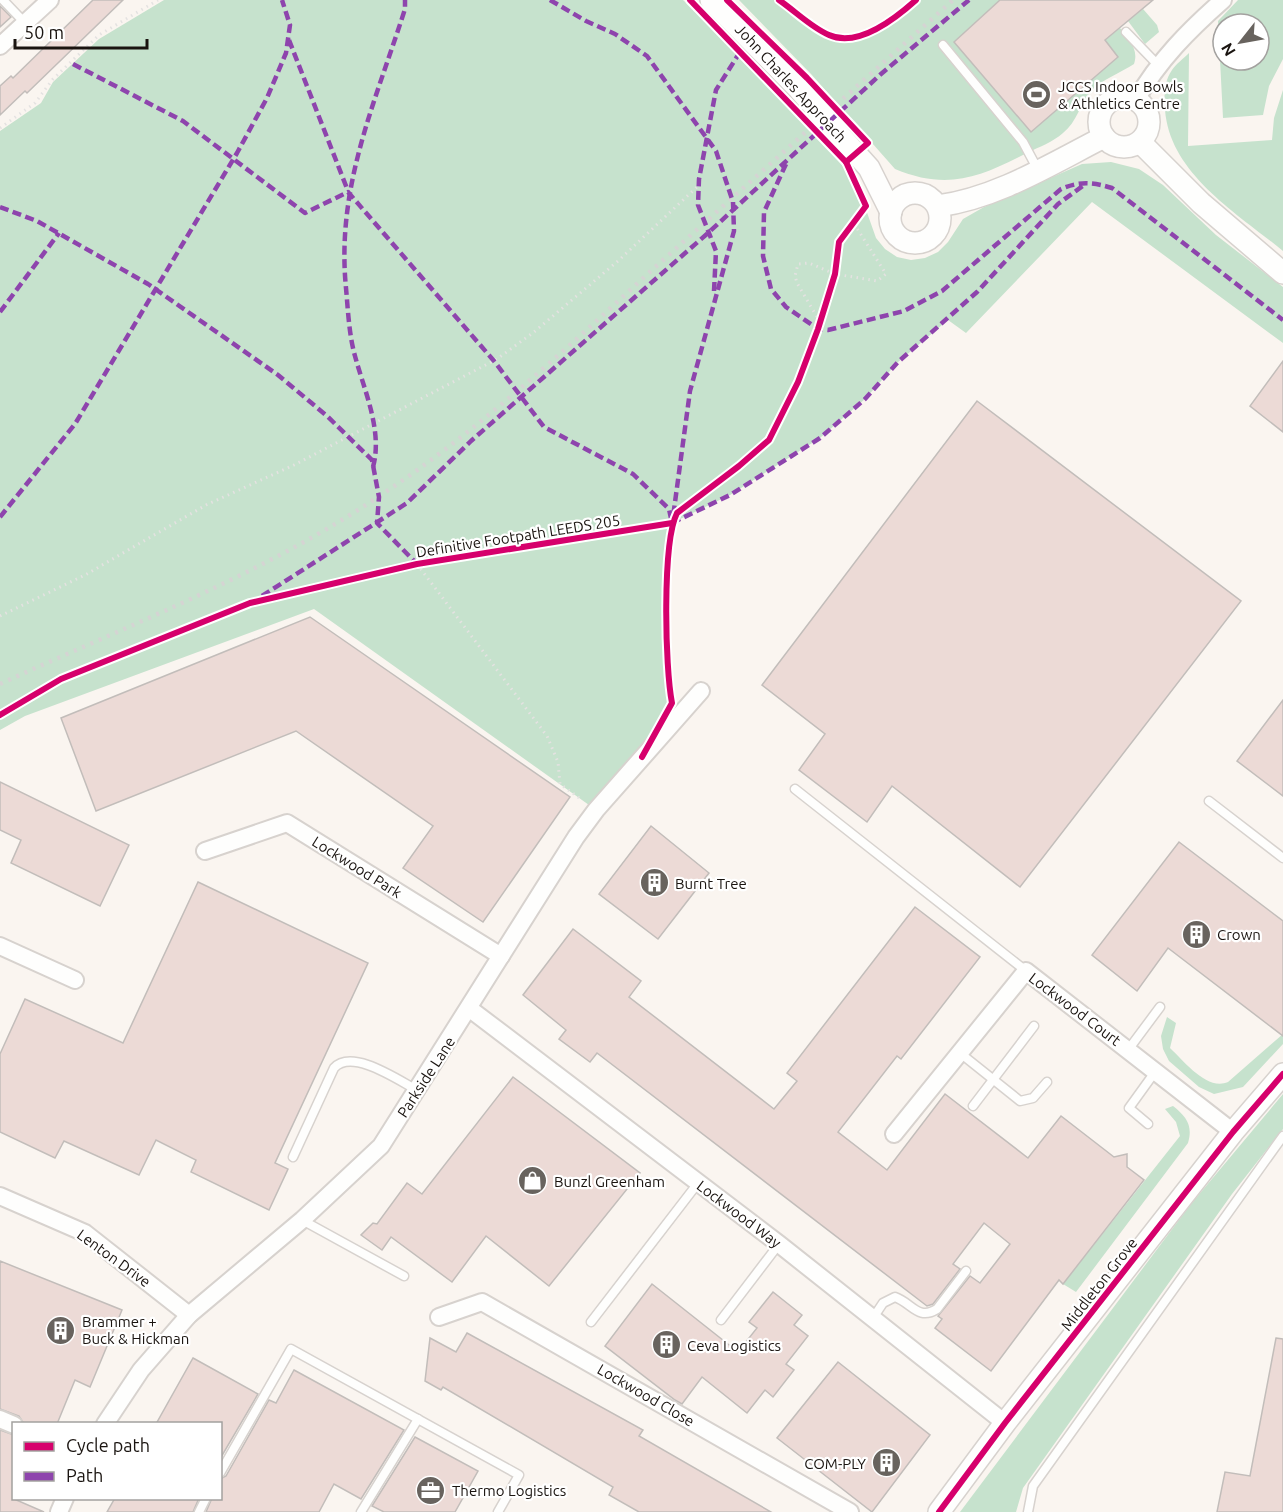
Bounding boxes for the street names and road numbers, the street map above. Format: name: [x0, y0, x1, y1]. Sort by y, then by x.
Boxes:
street label: John Charles Approach: [732, 21, 850, 145]
street label: Definitive Footpath LEEDS 205: [415, 511, 621, 561]
street label: Lockwood Park: [309, 833, 405, 902]
street label: Lockwood Court: [1026, 969, 1124, 1049]
street label: Parkside Lane: [394, 1034, 458, 1120]
street label: Lockwood Way: [694, 1177, 784, 1251]
street label: Lenton Drive: [74, 1226, 154, 1290]
street label: Middleton Grove: [1058, 1234, 1140, 1334]
street label: Lockwood Close: [595, 1360, 697, 1430]

